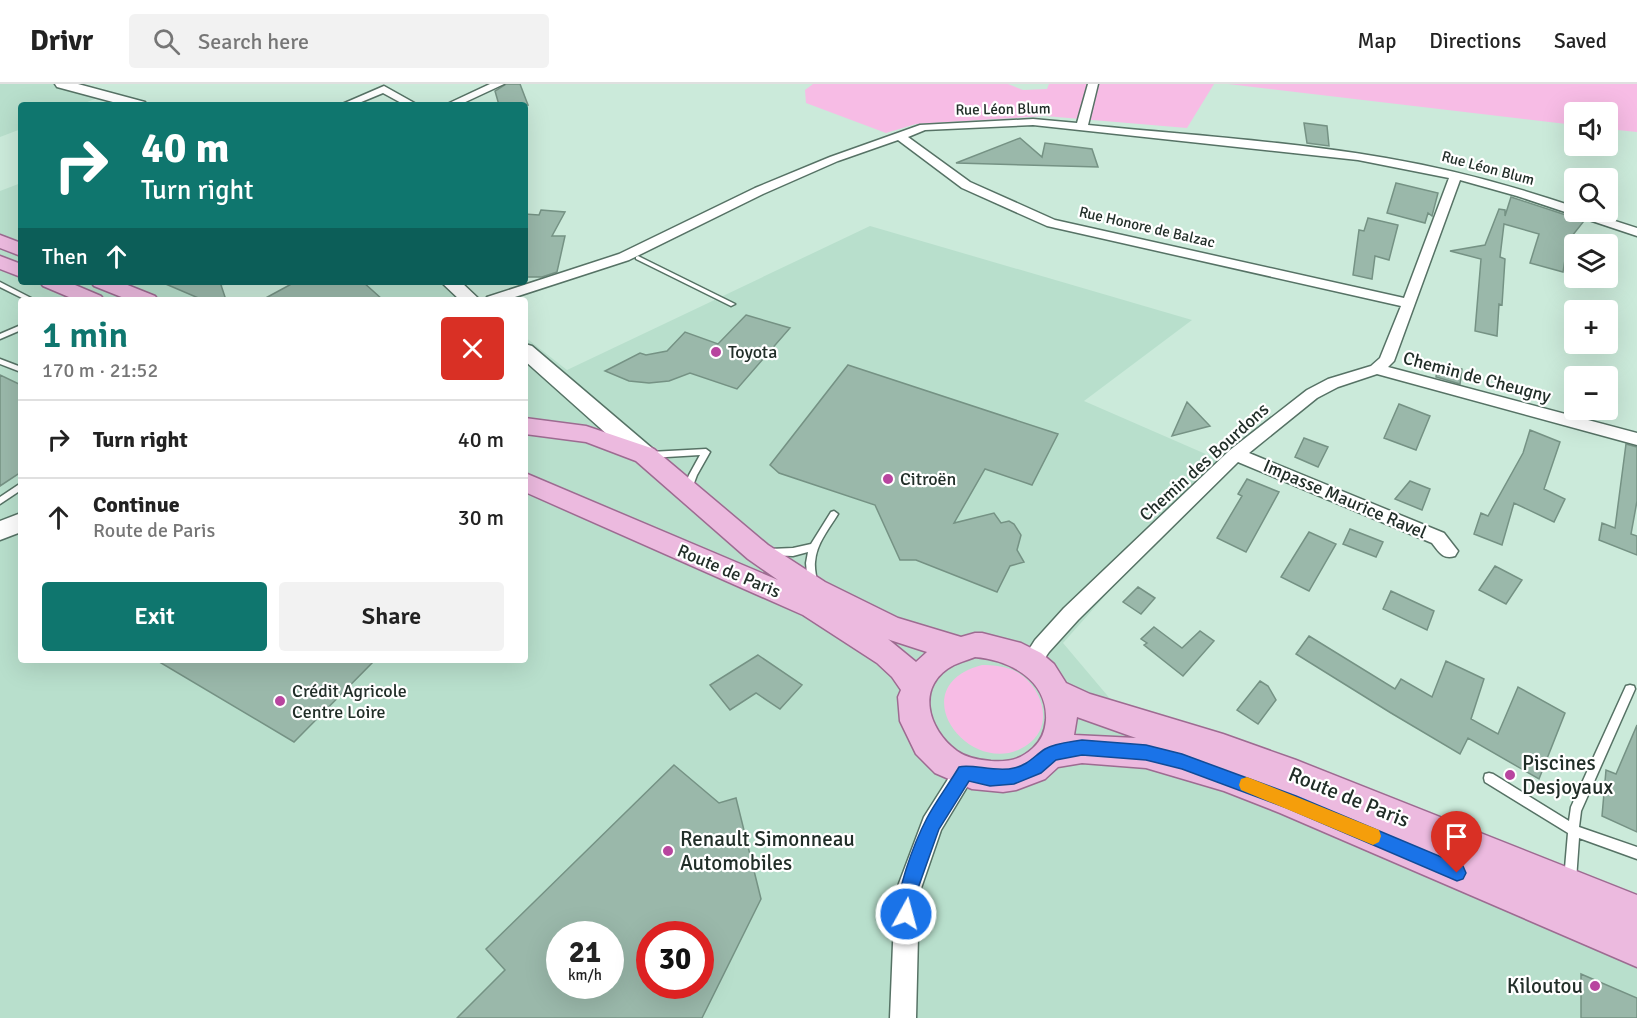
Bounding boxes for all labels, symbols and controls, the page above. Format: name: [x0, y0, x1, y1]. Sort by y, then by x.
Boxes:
search box: [129, 14, 549, 68]
text: Drivr: [30, 24, 93, 58]
icon: search: [150, 25, 183, 58]
text: Search here: [198, 28, 309, 55]
text: Map: [1358, 28, 1396, 54]
text: Directions: [1429, 28, 1521, 54]
text: Saved: [1554, 28, 1607, 54]
street label: Rue Léon Blum: [955, 99, 1051, 119]
map controls: [1564, 102, 1618, 420]
button: sound: [1564, 102, 1618, 156]
text: 40 m: [141, 123, 230, 174]
icon: right: [42, 126, 120, 204]
street label: Rue Léon Blum: [1440, 147, 1536, 189]
button: search: [1564, 168, 1618, 222]
text: Turn right: [141, 174, 254, 207]
street label: Rue Honore de Balzac: [1077, 203, 1217, 251]
button: layers: [1564, 234, 1618, 288]
icon: ahead: [100, 240, 133, 273]
text: Then: [42, 243, 88, 270]
button: +: [1564, 300, 1618, 354]
text: 1 min: [42, 313, 128, 358]
button: close: [441, 317, 504, 380]
place label: Toyota: [728, 341, 777, 363]
marker: Toyota: [709, 345, 723, 359]
street label: Chemin de Cheugny: [1401, 347, 1554, 407]
text: 170 m · 21:52: [42, 358, 158, 383]
button: −: [1564, 366, 1618, 420]
street label: Chemin des Bourdons: [1135, 398, 1273, 526]
icon: right: [42, 423, 75, 456]
text: Turn right: [93, 426, 188, 453]
text: 40 m: [458, 426, 504, 453]
street label: Impasse Maurice Ravel: [1260, 455, 1430, 543]
place label: Citroën: [900, 468, 956, 490]
marker: Citroën: [881, 472, 895, 486]
text: Continue: [93, 491, 180, 518]
icon: ahead: [42, 501, 75, 534]
text: 30 m: [458, 504, 504, 531]
text: Route de Paris: [93, 518, 215, 543]
street label: Route de Paris: [674, 539, 784, 603]
button: Exit: [42, 582, 267, 651]
button: Share: [279, 582, 504, 651]
place label: Crédit Agricole Centre Loire: [292, 680, 407, 723]
marker: Crédit Agricole Centre Loire: [273, 694, 287, 708]
place label: Piscines Desjoyaux: [1522, 750, 1613, 800]
street label: Route de Paris: [1285, 761, 1413, 833]
marker: Piscines Desjoyaux: [1503, 768, 1517, 782]
pin: [1431, 811, 1482, 873]
icon: arrive: [1440, 820, 1473, 853]
place label: Renault Simonneau Automobiles: [680, 826, 855, 876]
marker: Renault Simonneau Automobiles: [661, 844, 675, 858]
position arrow: [874, 882, 938, 946]
speed limit sign: 30: [636, 921, 714, 999]
text: 21: [569, 934, 601, 971]
text: km/h: [568, 966, 602, 984]
place label: Kiloutou: [1507, 973, 1583, 999]
marker: Kiloutou: [1588, 979, 1602, 993]

